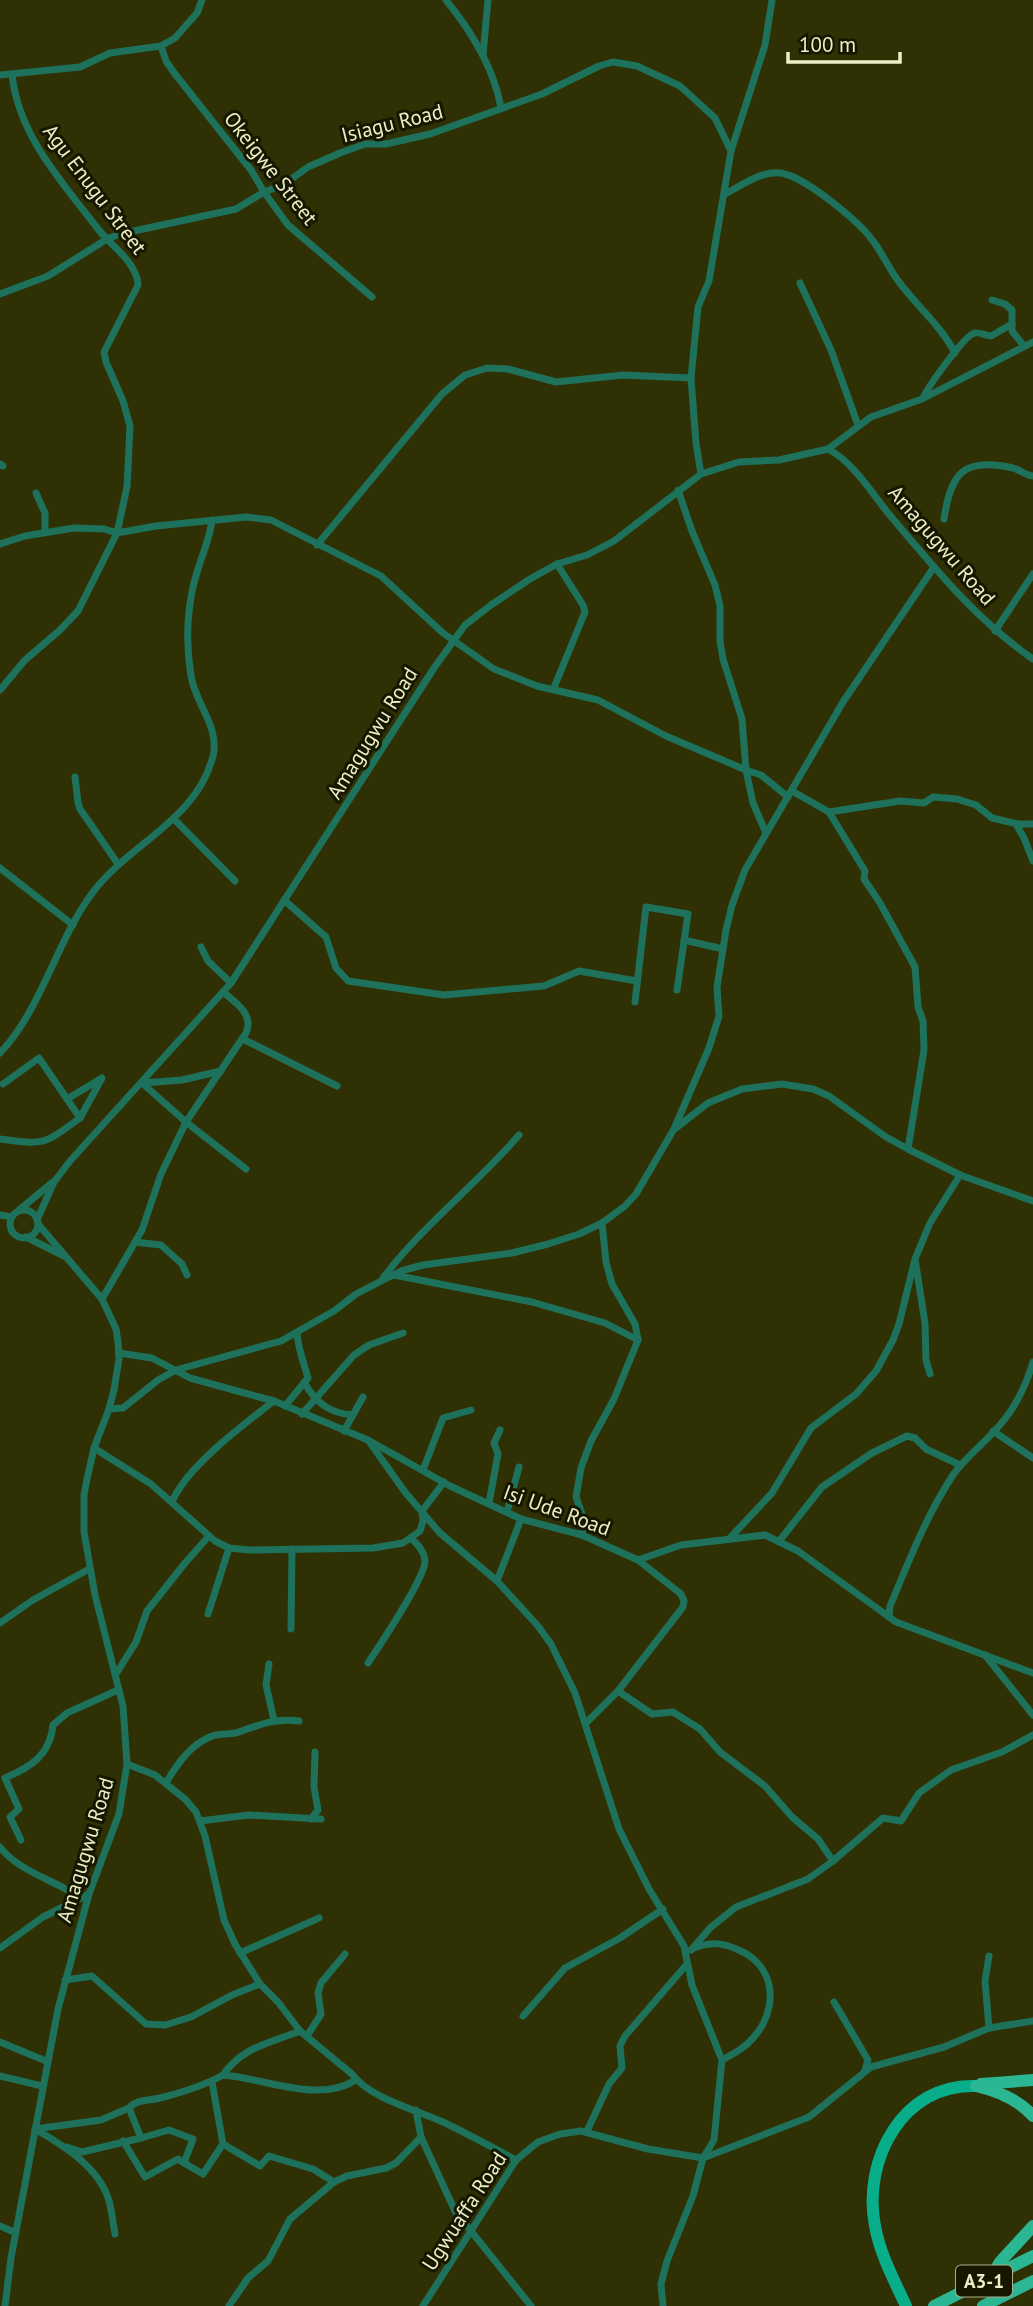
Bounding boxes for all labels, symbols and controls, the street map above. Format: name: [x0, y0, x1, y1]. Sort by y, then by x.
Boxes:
scale bar: [788, 21, 900, 65]
text: 100 m: [799, 31, 856, 58]
street label: Isiagu Road: [338, 97, 446, 149]
street label: Okeigwe Street: [218, 106, 324, 230]
street label: Agu Enugu Street: [37, 119, 153, 259]
street label: Amagugwu Road: [882, 479, 1002, 611]
street label: Amagugwu Road: [321, 662, 423, 804]
street label: Isi Ude Road: [500, 1478, 614, 1542]
street label: Amagugwu Road: [50, 1774, 120, 1926]
street label: Ugwuaffa Road: [416, 2147, 512, 2275]
road number: A3-1: [956, 2266, 1012, 2296]

